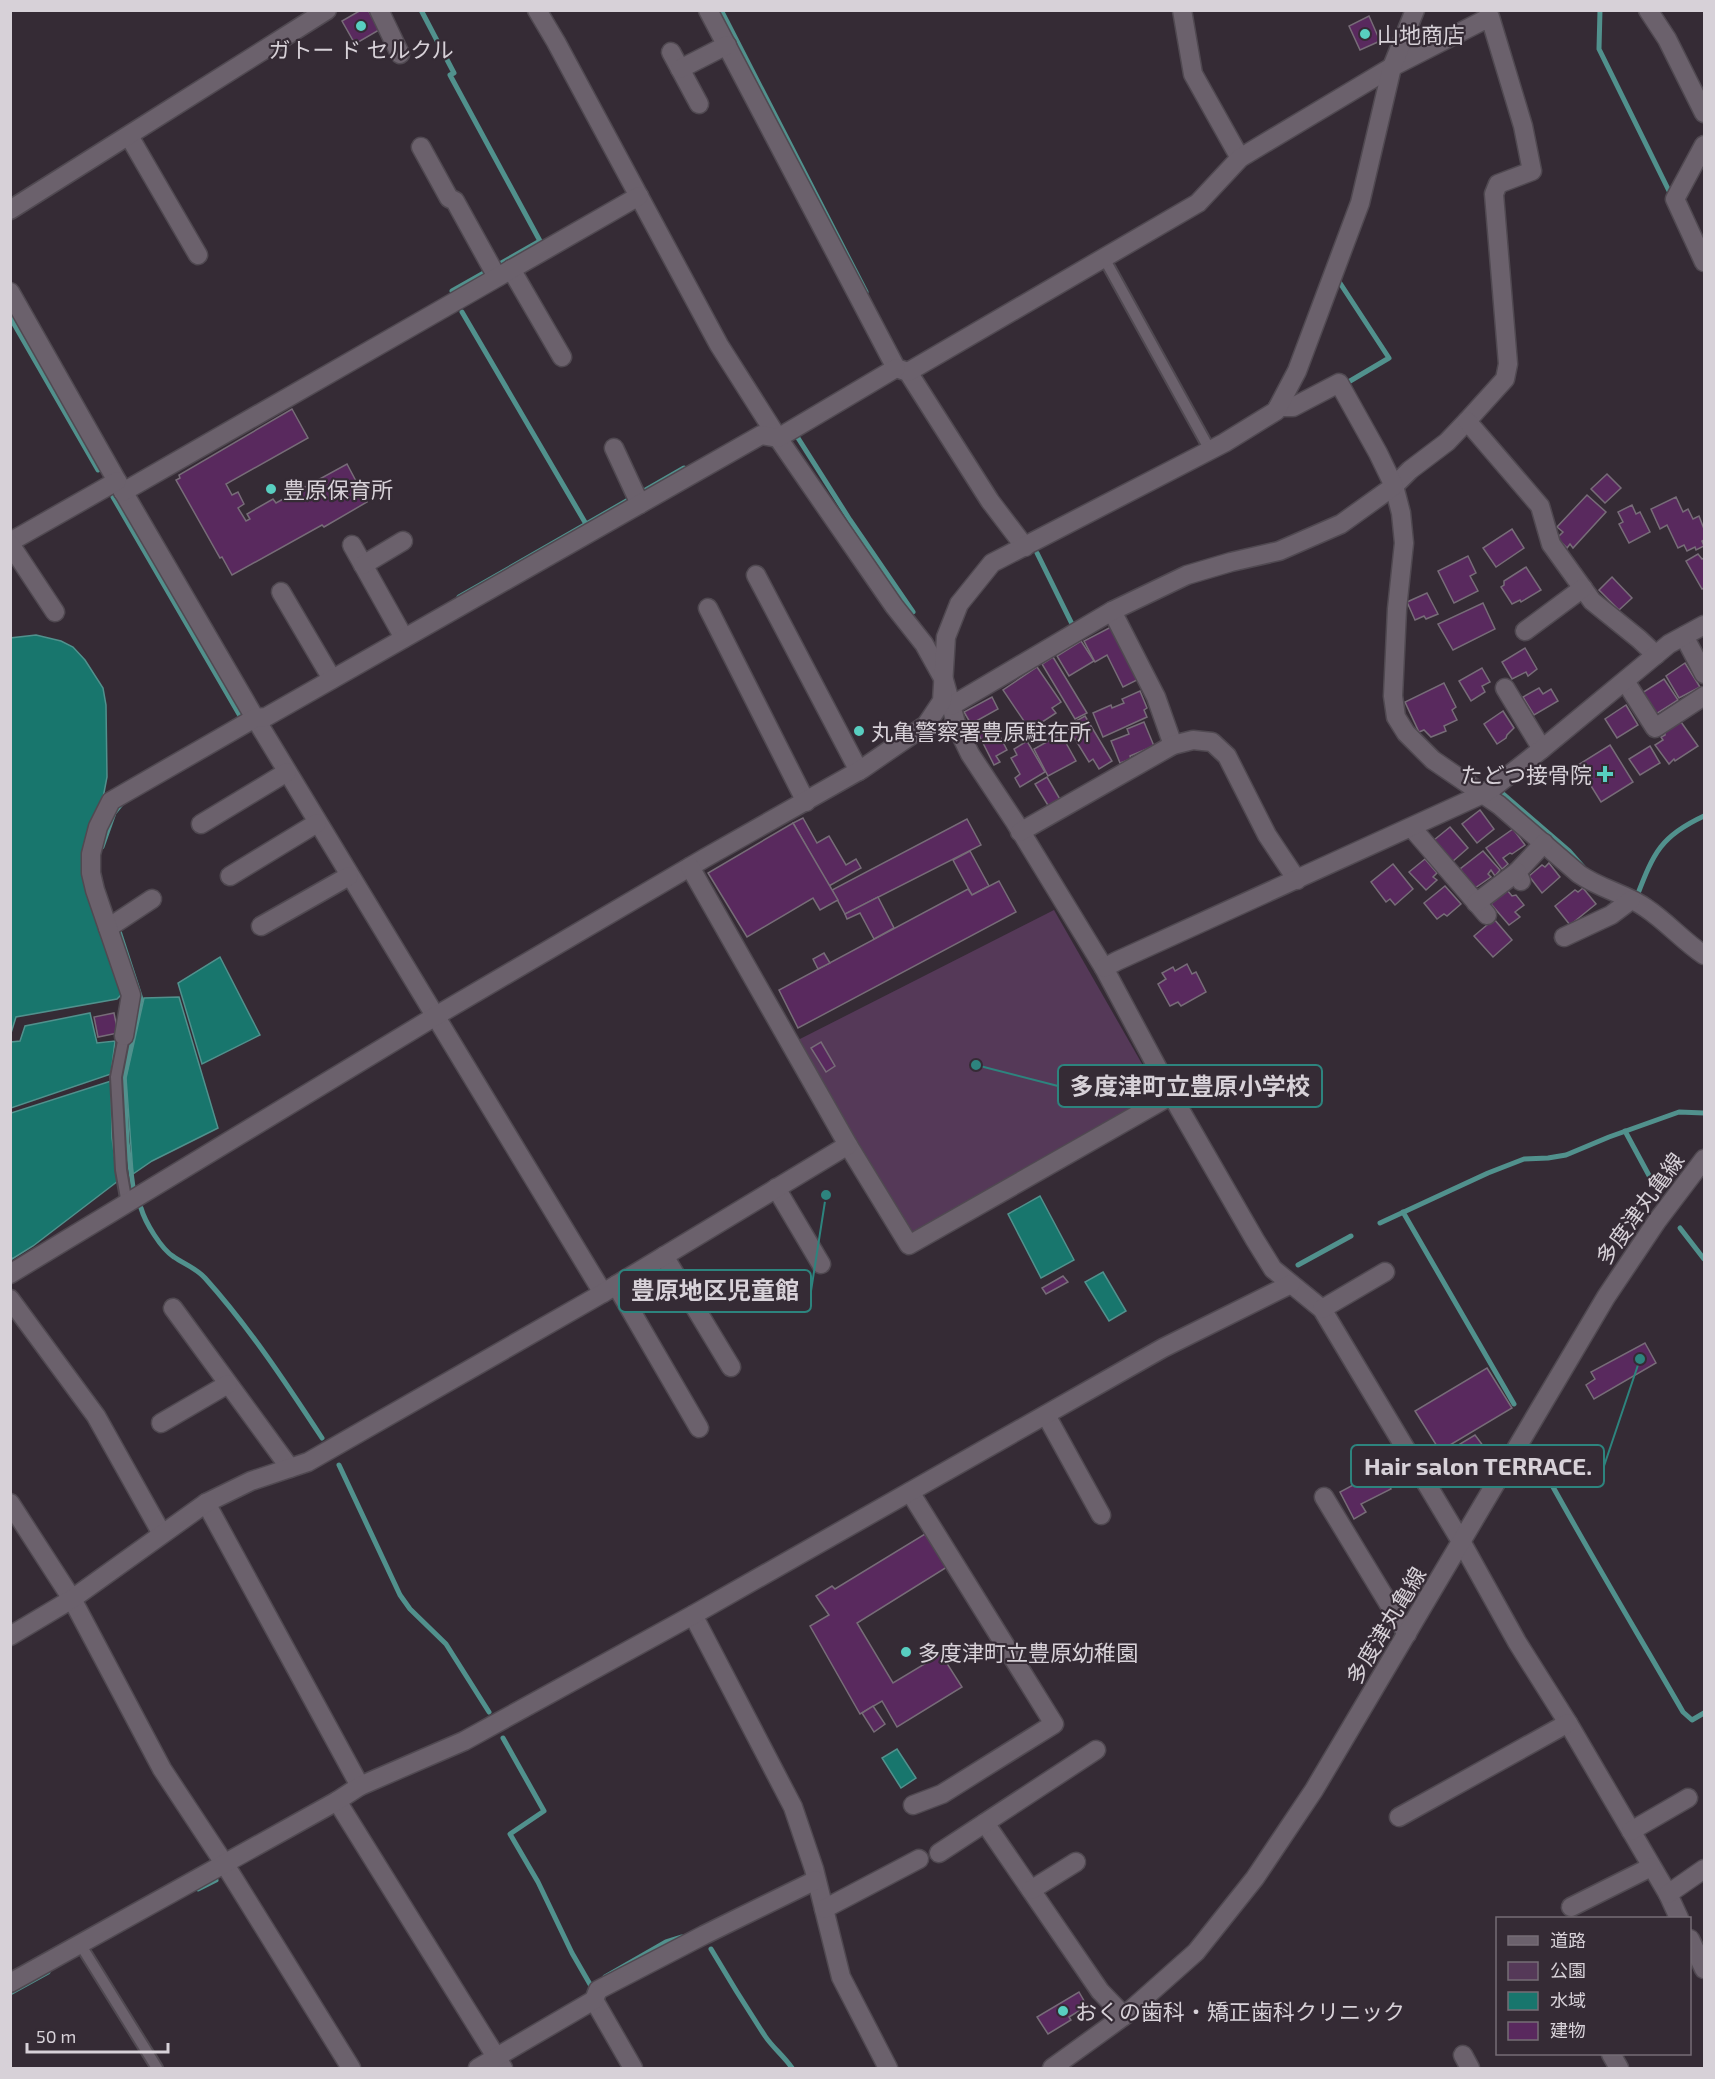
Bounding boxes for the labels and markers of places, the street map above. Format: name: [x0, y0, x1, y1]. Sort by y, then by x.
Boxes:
marker: ガトー ド セルクル: [354, 19, 368, 33]
place label: 山地商店: [1377, 21, 1465, 47]
marker: 山地商店: [1358, 27, 1372, 41]
place label: ガトー ド セルクル: [268, 36, 454, 62]
place label: 豊原保育所: [283, 476, 393, 502]
marker: 豊原保育所: [264, 482, 278, 496]
place label: 丸亀警察署豊原駐在所: [871, 718, 1091, 744]
marker: 丸亀警察署豊原駐在所: [852, 724, 866, 738]
place label: たどつ接骨院: [1461, 761, 1592, 787]
marker: たどつ接骨院: [1596, 765, 1614, 783]
callout: 多度津町立豊原小学校: [1058, 1065, 1322, 1107]
callout: 豊原地区児童館: [619, 1270, 811, 1312]
callout: Hair salon TERRACE.: [1351, 1445, 1604, 1487]
place label: 多度津町立豊原幼稚園: [918, 1639, 1138, 1665]
marker: 多度津町立豊原幼稚園: [899, 1645, 913, 1659]
place label: おくの歯科・矯正歯科クリニック: [1075, 1998, 1405, 2024]
marker: おくの歯科・矯正歯科クリニック: [1056, 2004, 1070, 2018]

